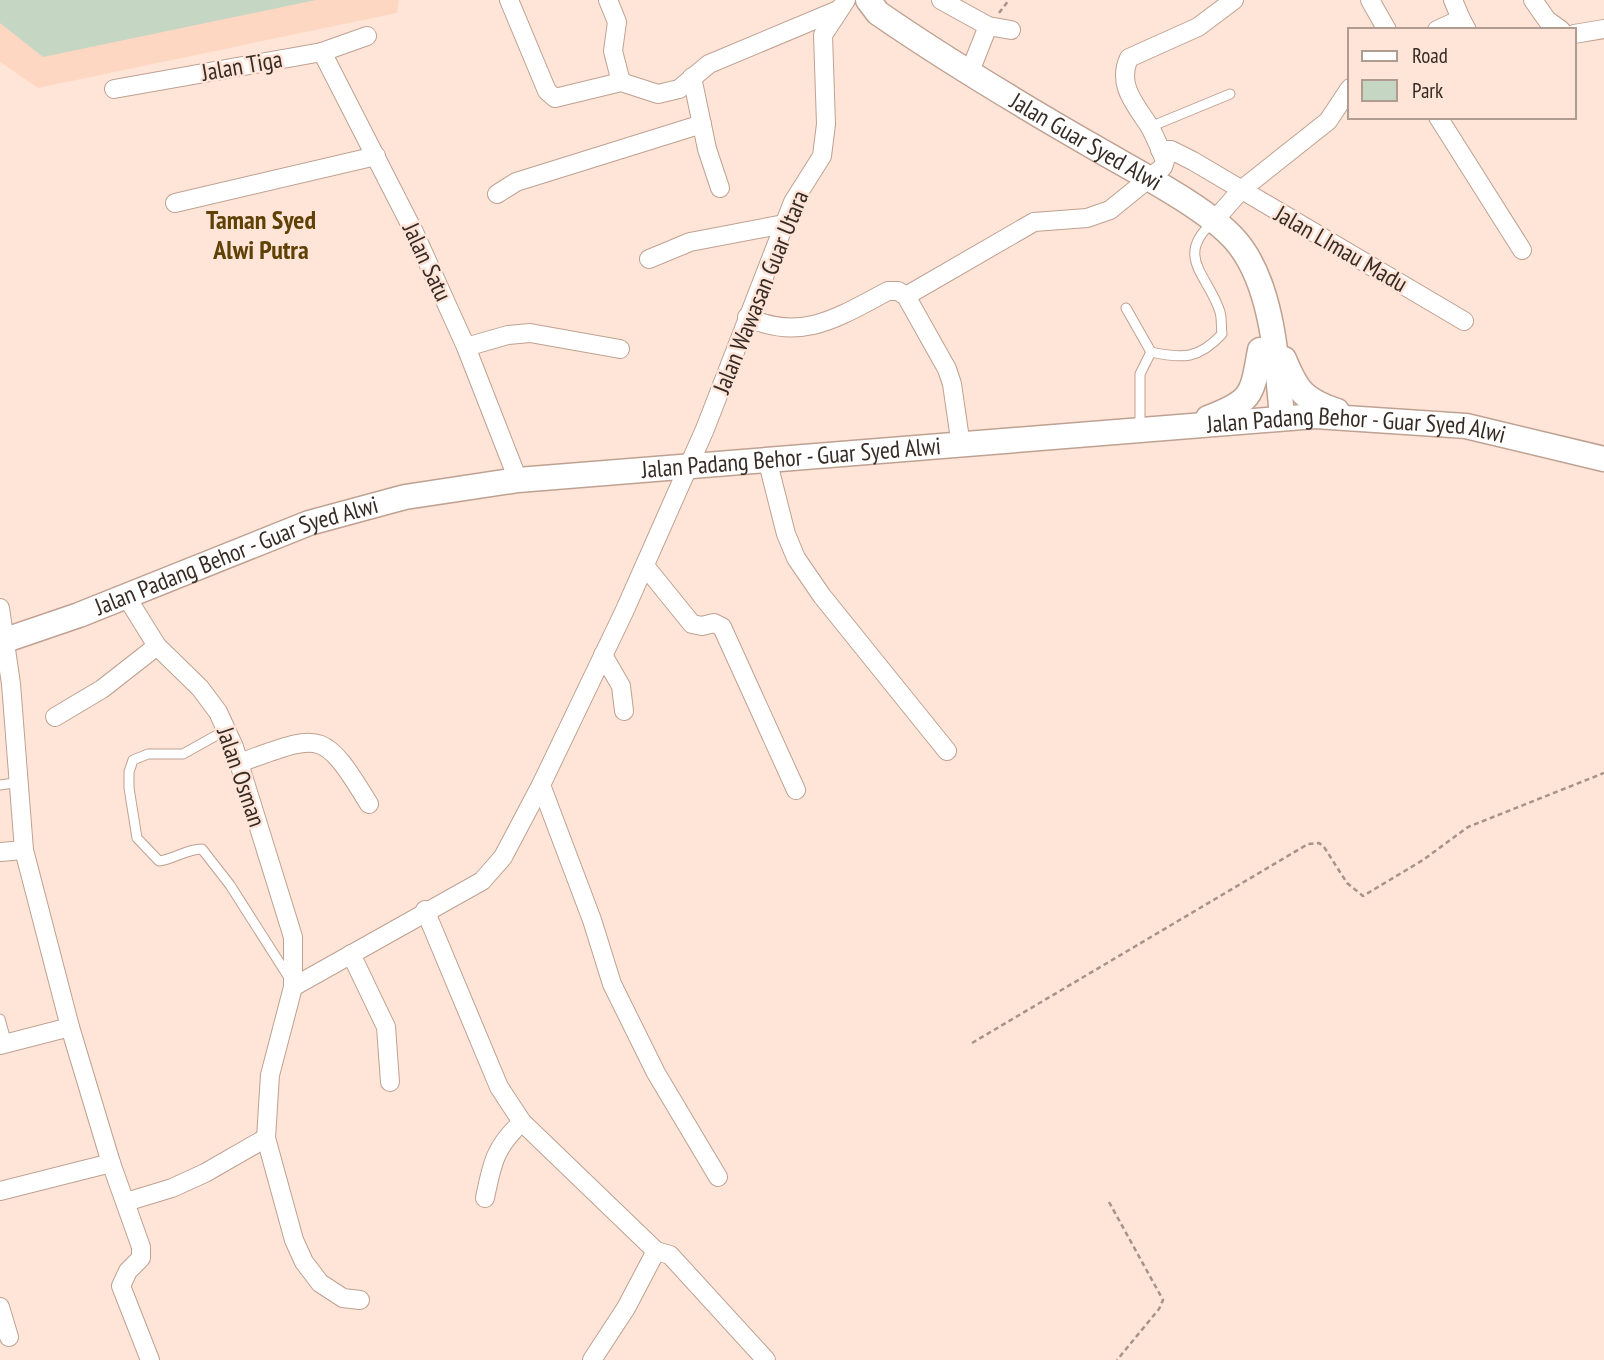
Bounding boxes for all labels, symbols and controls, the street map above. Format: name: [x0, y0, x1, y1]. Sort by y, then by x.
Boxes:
legend: [1348, 28, 1576, 119]
text: Road: [1412, 42, 1448, 69]
street label: Jalan Tiga: [198, 43, 285, 88]
text: Park: [1412, 77, 1443, 104]
street label: Jalan Guar Syed Alwi: [1004, 85, 1168, 197]
street label: Jalan Wawasan Guar Utara: [705, 186, 815, 399]
street label: Jalan LImau Madu: [1268, 198, 1413, 299]
district label: Taman Syed Alwi Putra: [206, 203, 316, 266]
street label: Jalan Satu: [395, 217, 459, 306]
street label: Jalan Padang Behor - Guar Syed Alwi: [1205, 400, 1509, 450]
street label: Jalan Padang Behor - Guar Syed Alwi: [639, 430, 942, 485]
street label: Jalan Padang Behor - Guar Syed Alwi: [89, 489, 381, 622]
street label: Jalan Osman: [210, 722, 273, 831]

